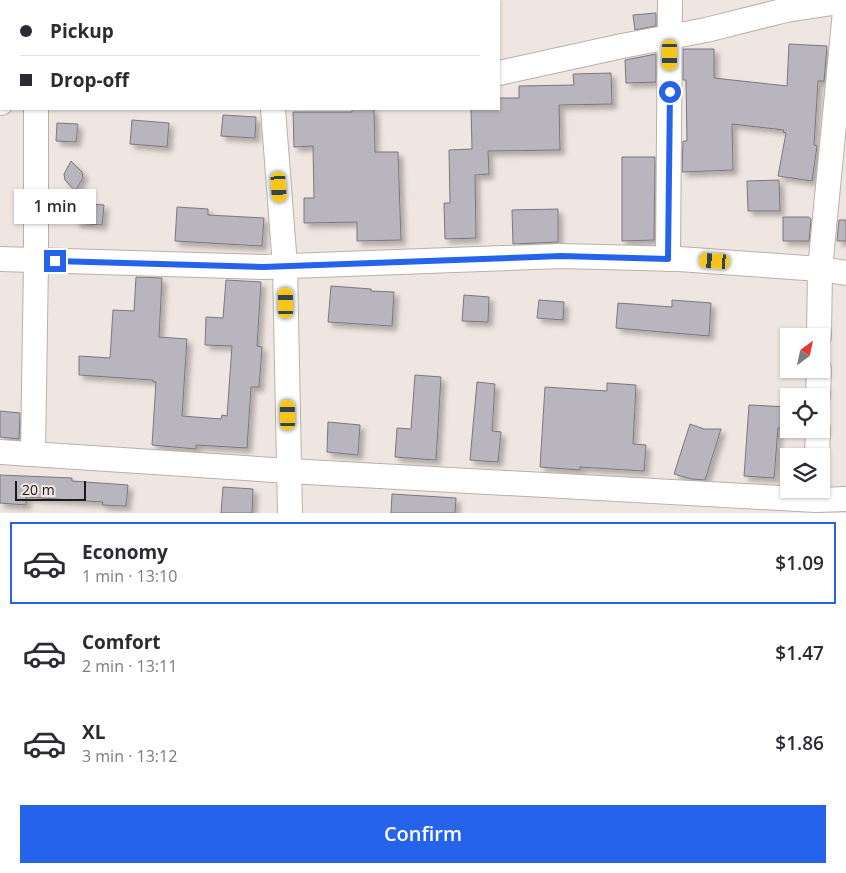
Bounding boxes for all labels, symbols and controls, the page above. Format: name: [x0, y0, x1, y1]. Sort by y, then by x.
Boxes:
text: Pickup: [50, 18, 114, 44]
car: [662, 40, 677, 70]
text: Drop-off: [50, 67, 129, 93]
route start: [659, 81, 681, 103]
car: [270, 172, 287, 202]
callout: 1 min: [14, 188, 96, 224]
text: 1 min: [33, 195, 77, 217]
route end: [44, 250, 66, 272]
car: [699, 252, 730, 270]
car: [278, 288, 293, 318]
north arrow: [780, 328, 830, 378]
map controls: [780, 328, 830, 498]
button: locate: [780, 388, 830, 438]
car: [280, 400, 295, 430]
button: layers: [780, 448, 830, 498]
scale bar: [15, 478, 86, 501]
text: 20 m: [22, 480, 55, 499]
text: Economy: [82, 539, 168, 565]
icon: car: [22, 541, 67, 586]
text: $1.09: [775, 550, 824, 576]
text: 1 min · 13:10: [82, 565, 177, 587]
text: Comfort: [82, 629, 161, 655]
icon: car: [22, 631, 67, 676]
text: $1.47: [775, 640, 824, 666]
text: 2 min · 13:11: [82, 655, 177, 677]
text: XL: [82, 719, 105, 745]
icon: car: [22, 721, 67, 766]
text: $1.86: [775, 730, 824, 756]
text: 3 min · 13:12: [82, 745, 177, 767]
button: Confirm: [20, 805, 826, 863]

